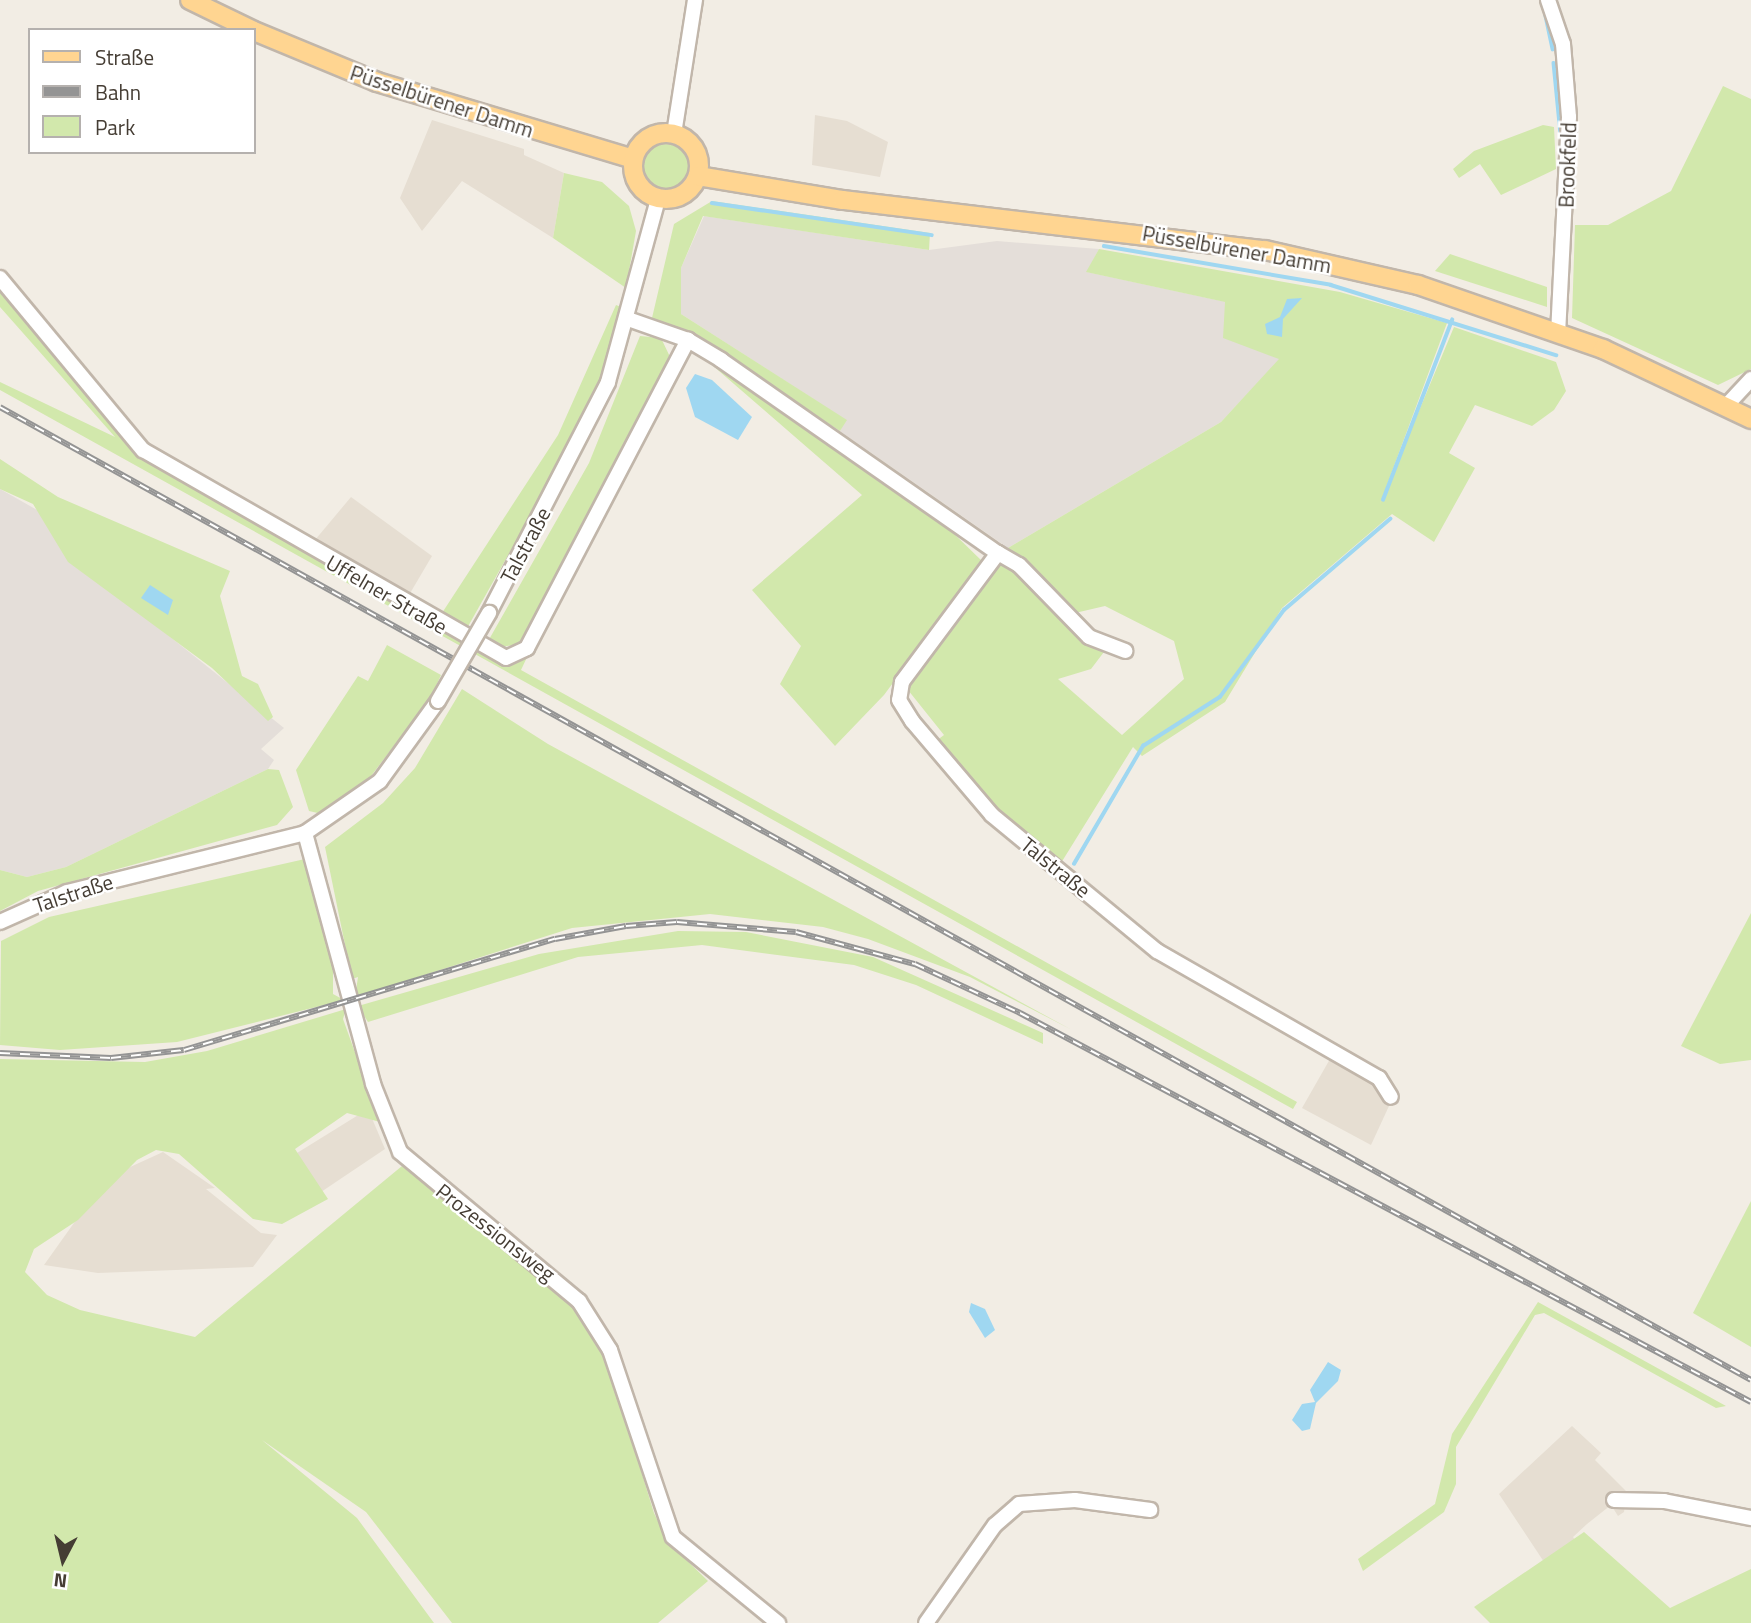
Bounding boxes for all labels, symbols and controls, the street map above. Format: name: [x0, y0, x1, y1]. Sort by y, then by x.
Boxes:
legend: [28, 28, 256, 154]
text: Straße: [95, 41, 154, 73]
street label: Püsselbürener Damm: [347, 59, 537, 143]
text: Bahn: [95, 76, 141, 108]
text: Park: [95, 111, 135, 143]
street label: Brookfeld: [1553, 122, 1581, 208]
street label: Püsselbürener Damm: [1141, 220, 1333, 278]
street label: Talstraße: [495, 503, 555, 587]
street label: Uffelner Straße: [322, 549, 452, 639]
street label: Talstraße: [1016, 831, 1096, 903]
street label: Talstraße: [30, 868, 116, 918]
street label: Prozessionsweg: [431, 1178, 561, 1286]
north arrow: [28, 1525, 98, 1595]
text: N: [52, 1566, 69, 1597]

